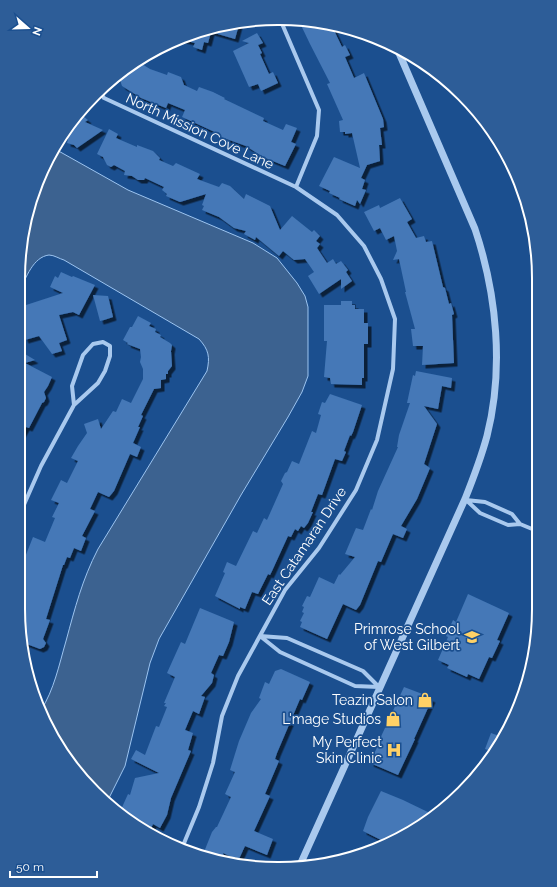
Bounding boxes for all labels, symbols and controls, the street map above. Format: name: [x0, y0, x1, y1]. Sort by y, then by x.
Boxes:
north arrow: [8, 8, 48, 48]
text: N: [29, 25, 44, 37]
street label: North Mission Cove Lane: [124, 90, 276, 172]
street label: East Catamaran Drive: [259, 484, 349, 608]
place label: Primrose School of West Gilbert: [354, 621, 460, 653]
school or university icon: Primrose School of West Gilbert: [463, 628, 481, 646]
shop icon: Teazin Salon: [416, 691, 434, 709]
place label: Teazin Salon: [332, 692, 413, 708]
shop icon: L'mage Studios: [384, 710, 402, 728]
place label: L'mage Studios: [282, 711, 381, 727]
place label: My Perfect Skin Clinic: [312, 734, 382, 766]
hospital icon: My Perfect Skin Clinic: [385, 741, 403, 759]
scale bar: [10, 853, 97, 879]
text: 50 m: [16, 860, 44, 874]

